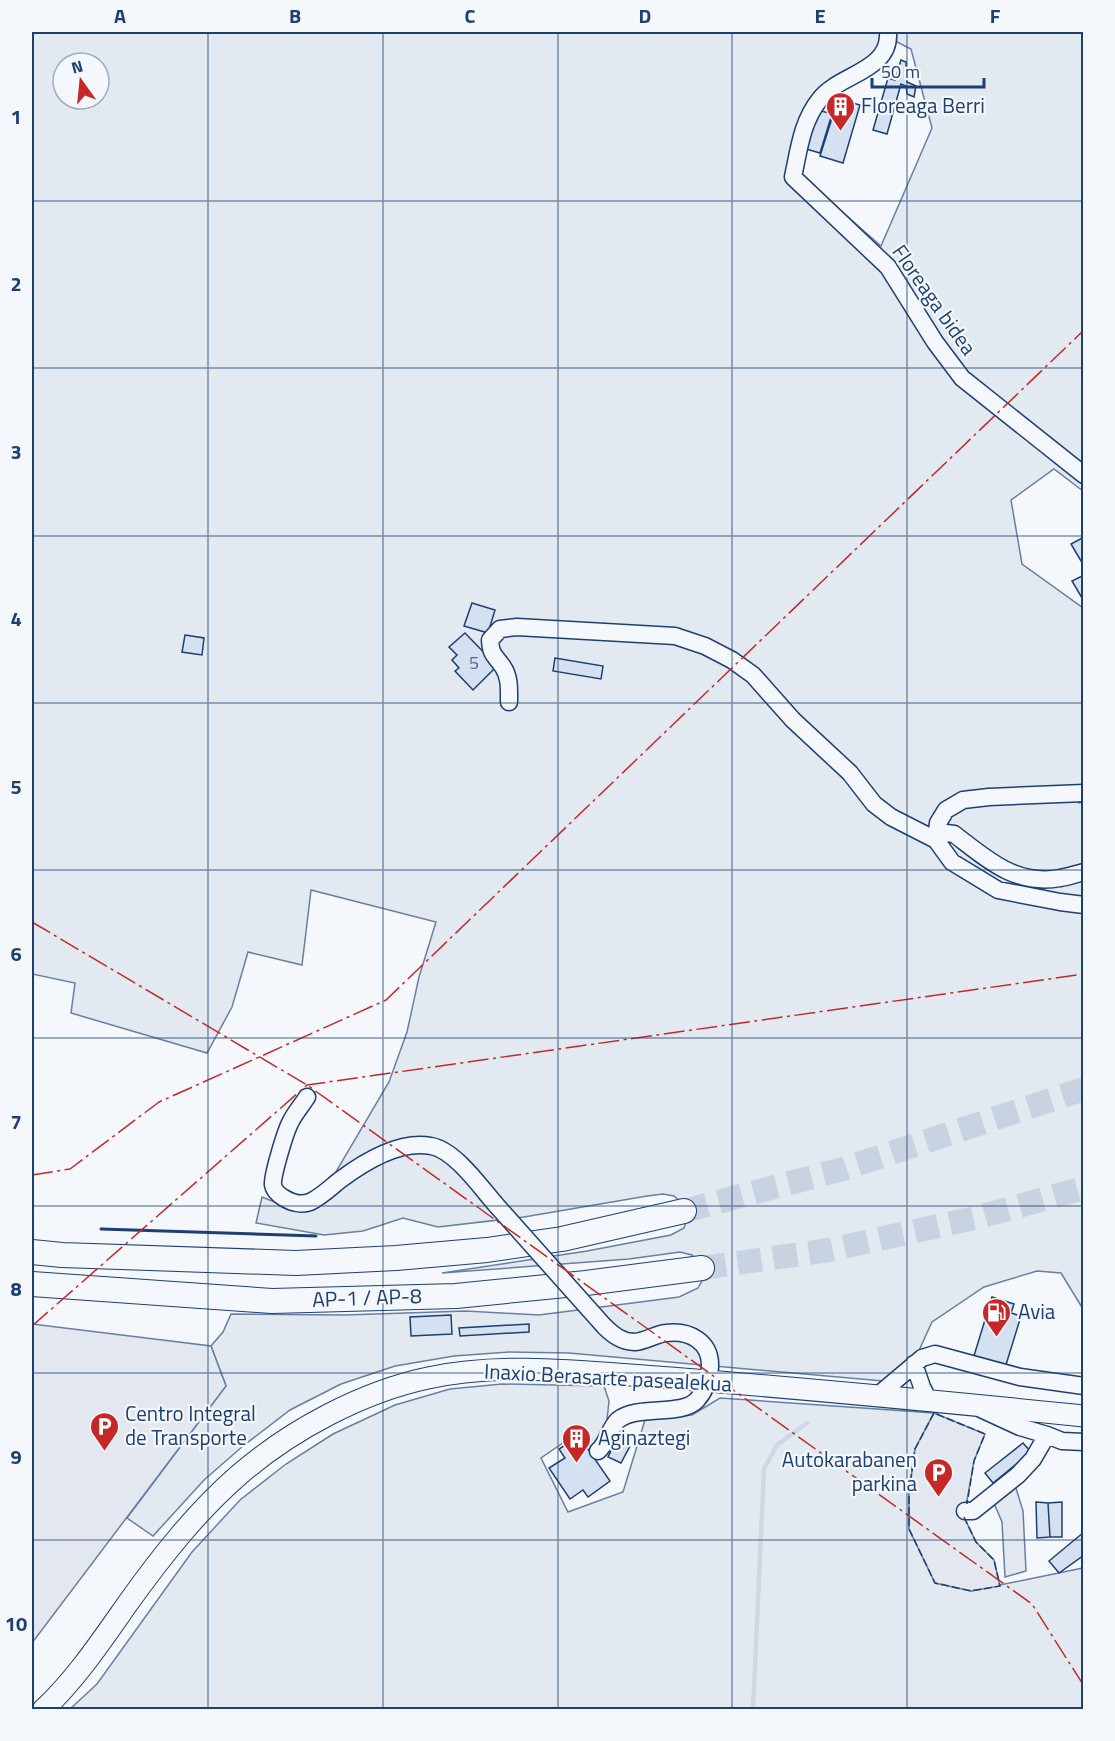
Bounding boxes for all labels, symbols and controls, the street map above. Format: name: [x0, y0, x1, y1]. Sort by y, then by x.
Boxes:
text: A: [114, 0, 126, 31]
text: B: [289, 0, 301, 31]
text: C: [465, 0, 476, 31]
text: D: [639, 0, 651, 31]
text: E: [814, 0, 826, 31]
text: F: [990, 0, 1001, 31]
north arrow: [51, 51, 111, 111]
scale bar: [872, 51, 984, 89]
text: N: [69, 53, 86, 80]
text: 50 m: [881, 58, 920, 85]
place label: Floreaga Berri: [861, 89, 985, 121]
building icon: Floreaga Berri: [824, 90, 856, 132]
text: 1: [10, 101, 22, 132]
street label: Floreaga bidea: [885, 237, 985, 362]
text: 2: [10, 268, 22, 299]
text: 3: [10, 436, 22, 467]
text: 4: [10, 603, 22, 634]
house number: 5: [469, 649, 479, 676]
text: 5: [10, 771, 22, 802]
text: 6: [10, 938, 22, 969]
text: 7: [10, 1106, 22, 1137]
text: 8: [10, 1273, 22, 1304]
street label: AP-1 / AP-8: [312, 1279, 422, 1315]
place label: Avia: [1018, 1295, 1056, 1327]
fuel station icon: Avia: [981, 1296, 1013, 1338]
street label: Inaxio Berasarte pasealekua: [483, 1355, 733, 1399]
place label: Centro Integral de Transporte: [125, 1397, 256, 1453]
parking icon: Centro Integral de Transporte: [88, 1410, 120, 1452]
place label: Aginaztegi: [598, 1421, 690, 1453]
building icon: Aginaztegi: [561, 1422, 593, 1464]
text: 9: [10, 1441, 22, 1472]
place label: Autokarabanen parkina: [782, 1443, 917, 1499]
parking icon: Autokarabanen parkina: [922, 1456, 954, 1498]
text: 10: [5, 1608, 27, 1639]

